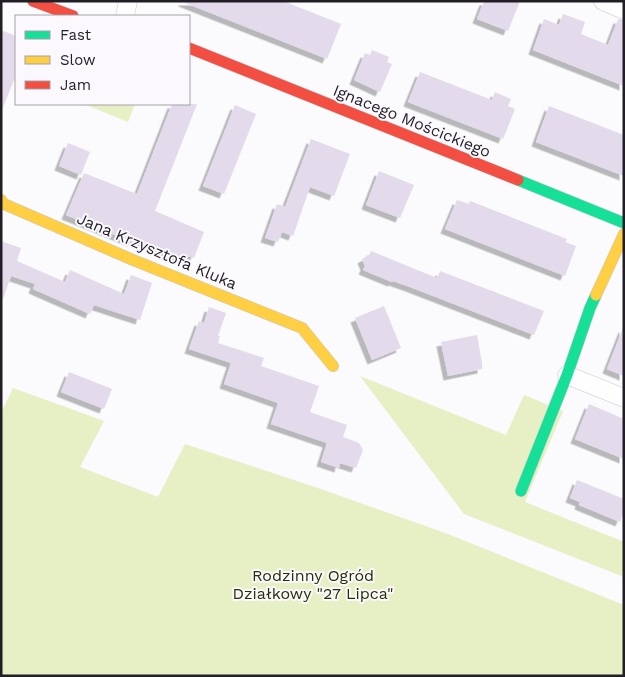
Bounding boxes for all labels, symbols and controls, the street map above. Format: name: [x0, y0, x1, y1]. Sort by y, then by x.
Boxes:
legend: [15, 15, 190, 105]
text: Fast: [60, 26, 92, 44]
text: Slow: [60, 51, 96, 69]
text: Jam: [60, 76, 91, 94]
street label: Ignacego Mościckiego: [330, 81, 494, 161]
street label: Jana Krzysztofa Kluka: [74, 209, 240, 293]
park label: Rodzinny Ogród Działkowy "27 Lipca": [232, 566, 394, 603]

